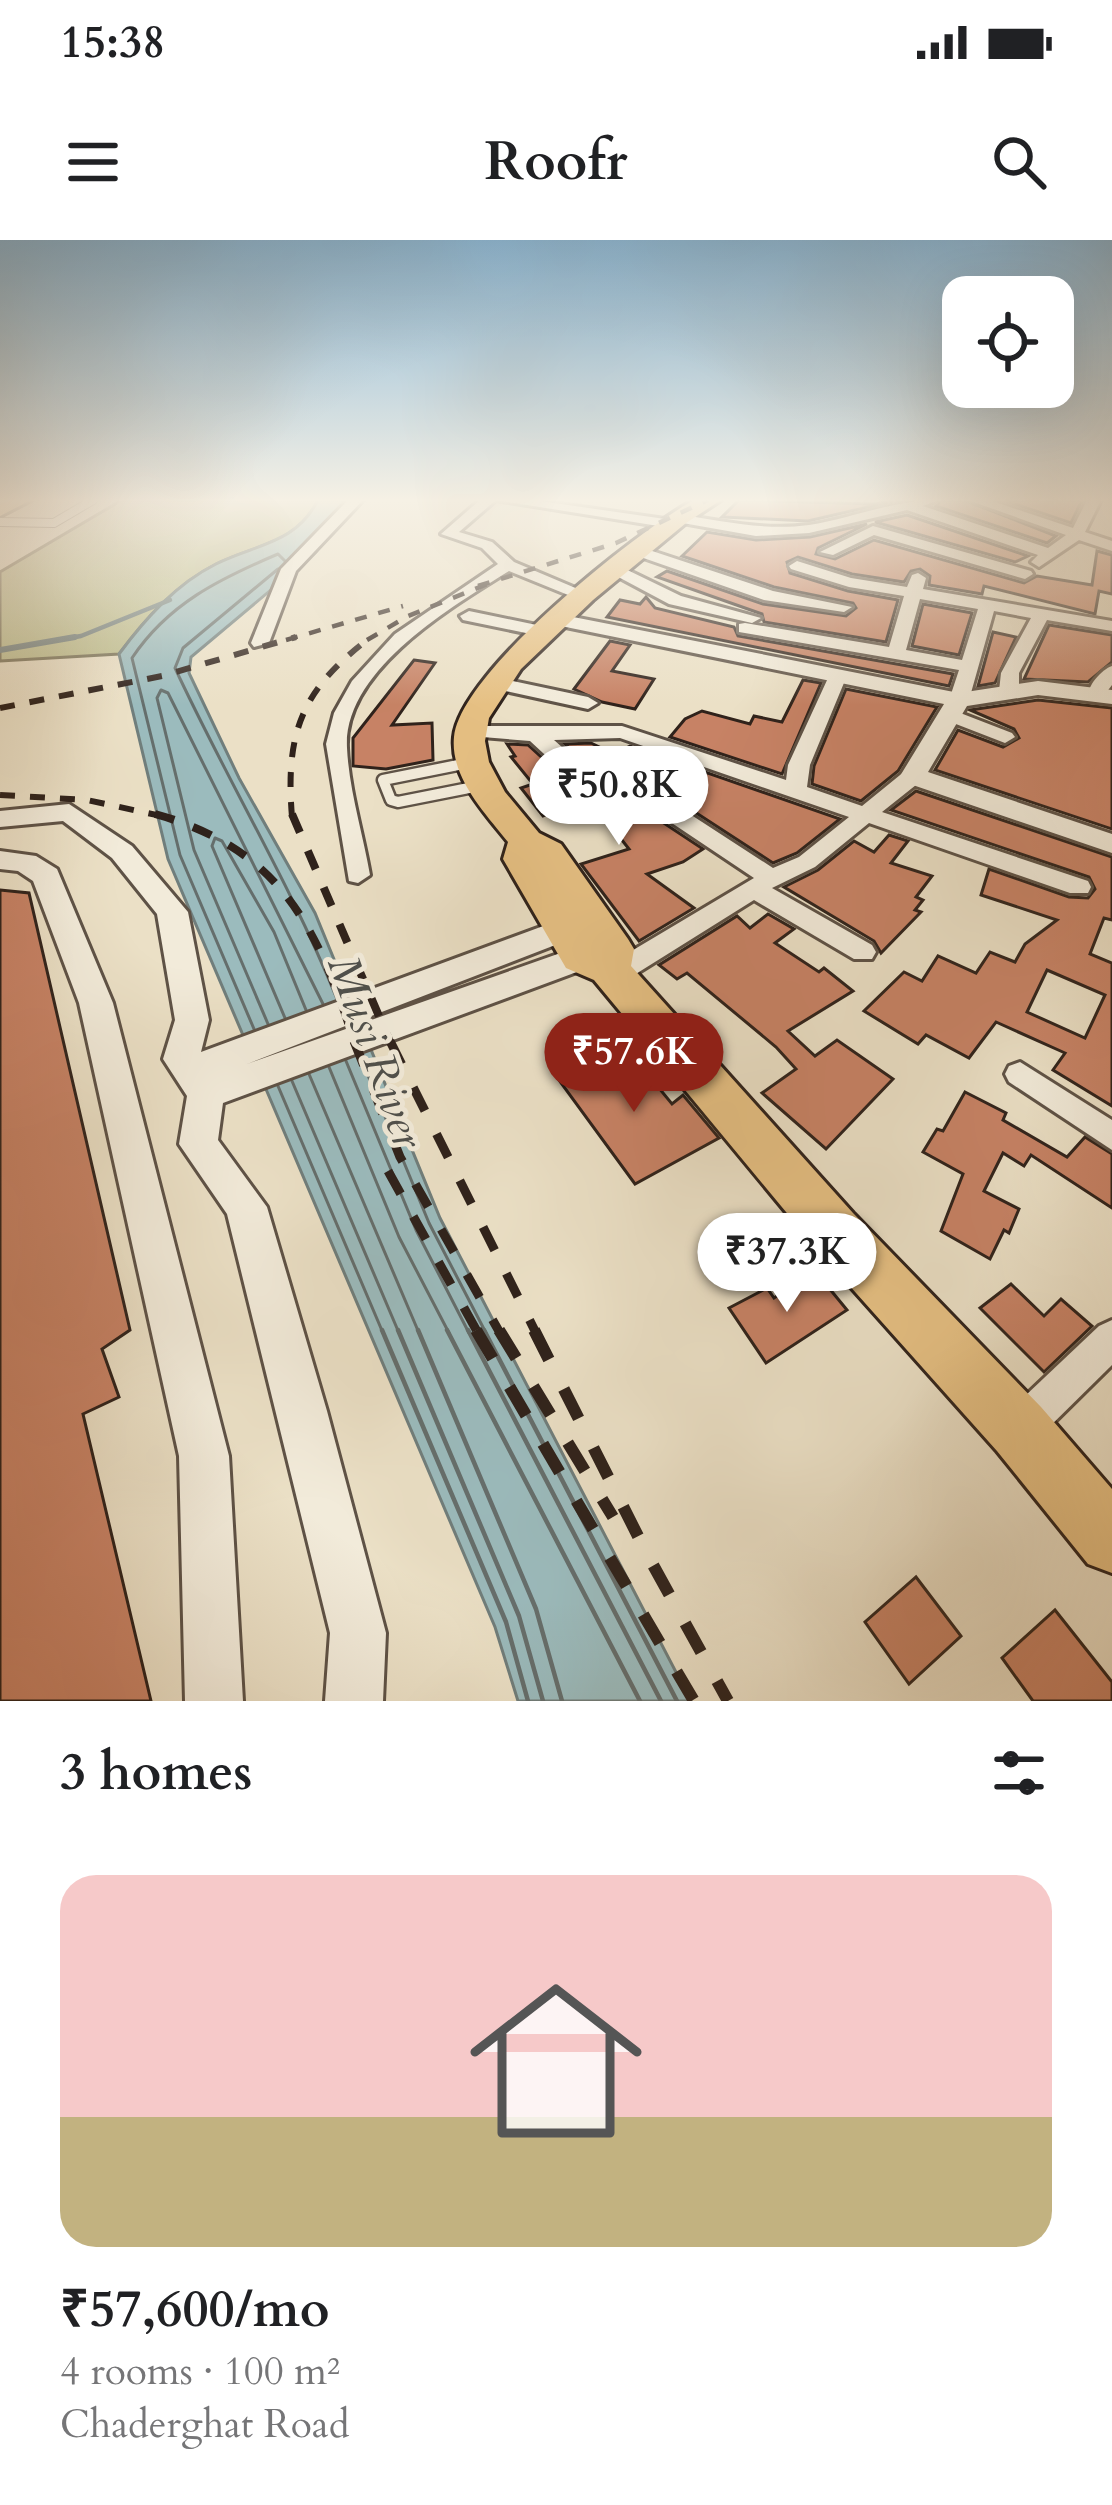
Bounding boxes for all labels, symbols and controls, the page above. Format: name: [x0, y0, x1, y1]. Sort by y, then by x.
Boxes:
text: 15:38: [60, 12, 165, 73]
text: Roofr: [484, 126, 628, 199]
icon: menu: [60, 129, 126, 195]
icon: search: [986, 129, 1052, 195]
map controls: [942, 276, 1074, 408]
button: locate: [942, 276, 1074, 408]
pin: ₹50.8K: [521, 746, 717, 848]
text: ₹50.8K: [556, 758, 682, 811]
water label: Musi River: [312, 946, 439, 1158]
pin: ₹57.6K: [536, 1013, 732, 1115]
text: ₹57.6K: [571, 1025, 697, 1078]
pin: ₹37.3K: [689, 1213, 885, 1315]
text: ₹37.3K: [724, 1225, 850, 1278]
text: 3 homes: [60, 1738, 252, 1808]
icon: filters: [986, 1740, 1052, 1806]
icon: home: [448, 1953, 664, 2169]
text: ₹57,600/mo: [60, 2275, 329, 2345]
text: 4 rooms · 100 m²: [60, 2345, 340, 2398]
text: Chaderghat Road: [60, 2398, 349, 2451]

